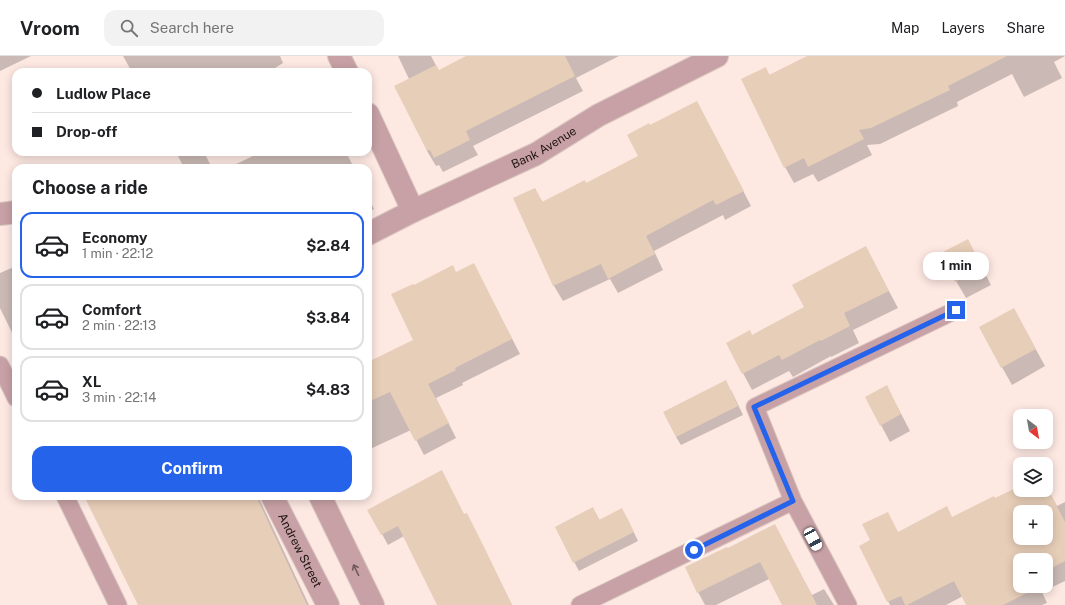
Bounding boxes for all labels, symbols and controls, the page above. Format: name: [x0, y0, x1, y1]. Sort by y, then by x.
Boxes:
search box: [104, 10, 384, 46]
text: Vroom: [20, 17, 80, 39]
icon: search: [118, 17, 140, 39]
text: Search here: [150, 19, 234, 36]
text: Map: [891, 20, 919, 36]
text: Layers: [941, 20, 985, 36]
text: Share: [1007, 20, 1045, 36]
text: Ludlow Place: [56, 85, 151, 102]
text: Drop-off: [56, 123, 117, 140]
street label: Bank Avenue: [509, 124, 579, 171]
text: Choose a ride: [32, 177, 148, 198]
icon: car: [34, 227, 70, 263]
text: Economy: [82, 229, 147, 246]
text: $2.84: [306, 237, 350, 254]
text: 1 min · 22:12: [82, 246, 153, 261]
callout: 1 min: [923, 252, 989, 280]
text: 1 min: [940, 258, 972, 273]
icon: car: [34, 299, 70, 335]
text: Comfort: [82, 301, 142, 318]
route end: [947, 301, 965, 319]
text: $3.84: [306, 309, 350, 326]
text: 2 min · 22:13: [82, 318, 156, 333]
icon: car: [34, 371, 70, 407]
text: XL: [82, 373, 101, 390]
text: $4.83: [306, 381, 350, 398]
text: 3 min · 22:14: [82, 390, 157, 405]
north arrow: [1013, 409, 1053, 449]
map controls: [1013, 409, 1053, 593]
button: Confirm: [32, 446, 352, 492]
button: layers: [1013, 457, 1053, 497]
button: +: [1013, 505, 1053, 545]
street label: Andrew Street: [275, 511, 325, 590]
car: [802, 526, 824, 552]
route start: [685, 541, 703, 559]
button: −: [1013, 553, 1053, 593]
one-way arrow: [352, 564, 359, 576]

